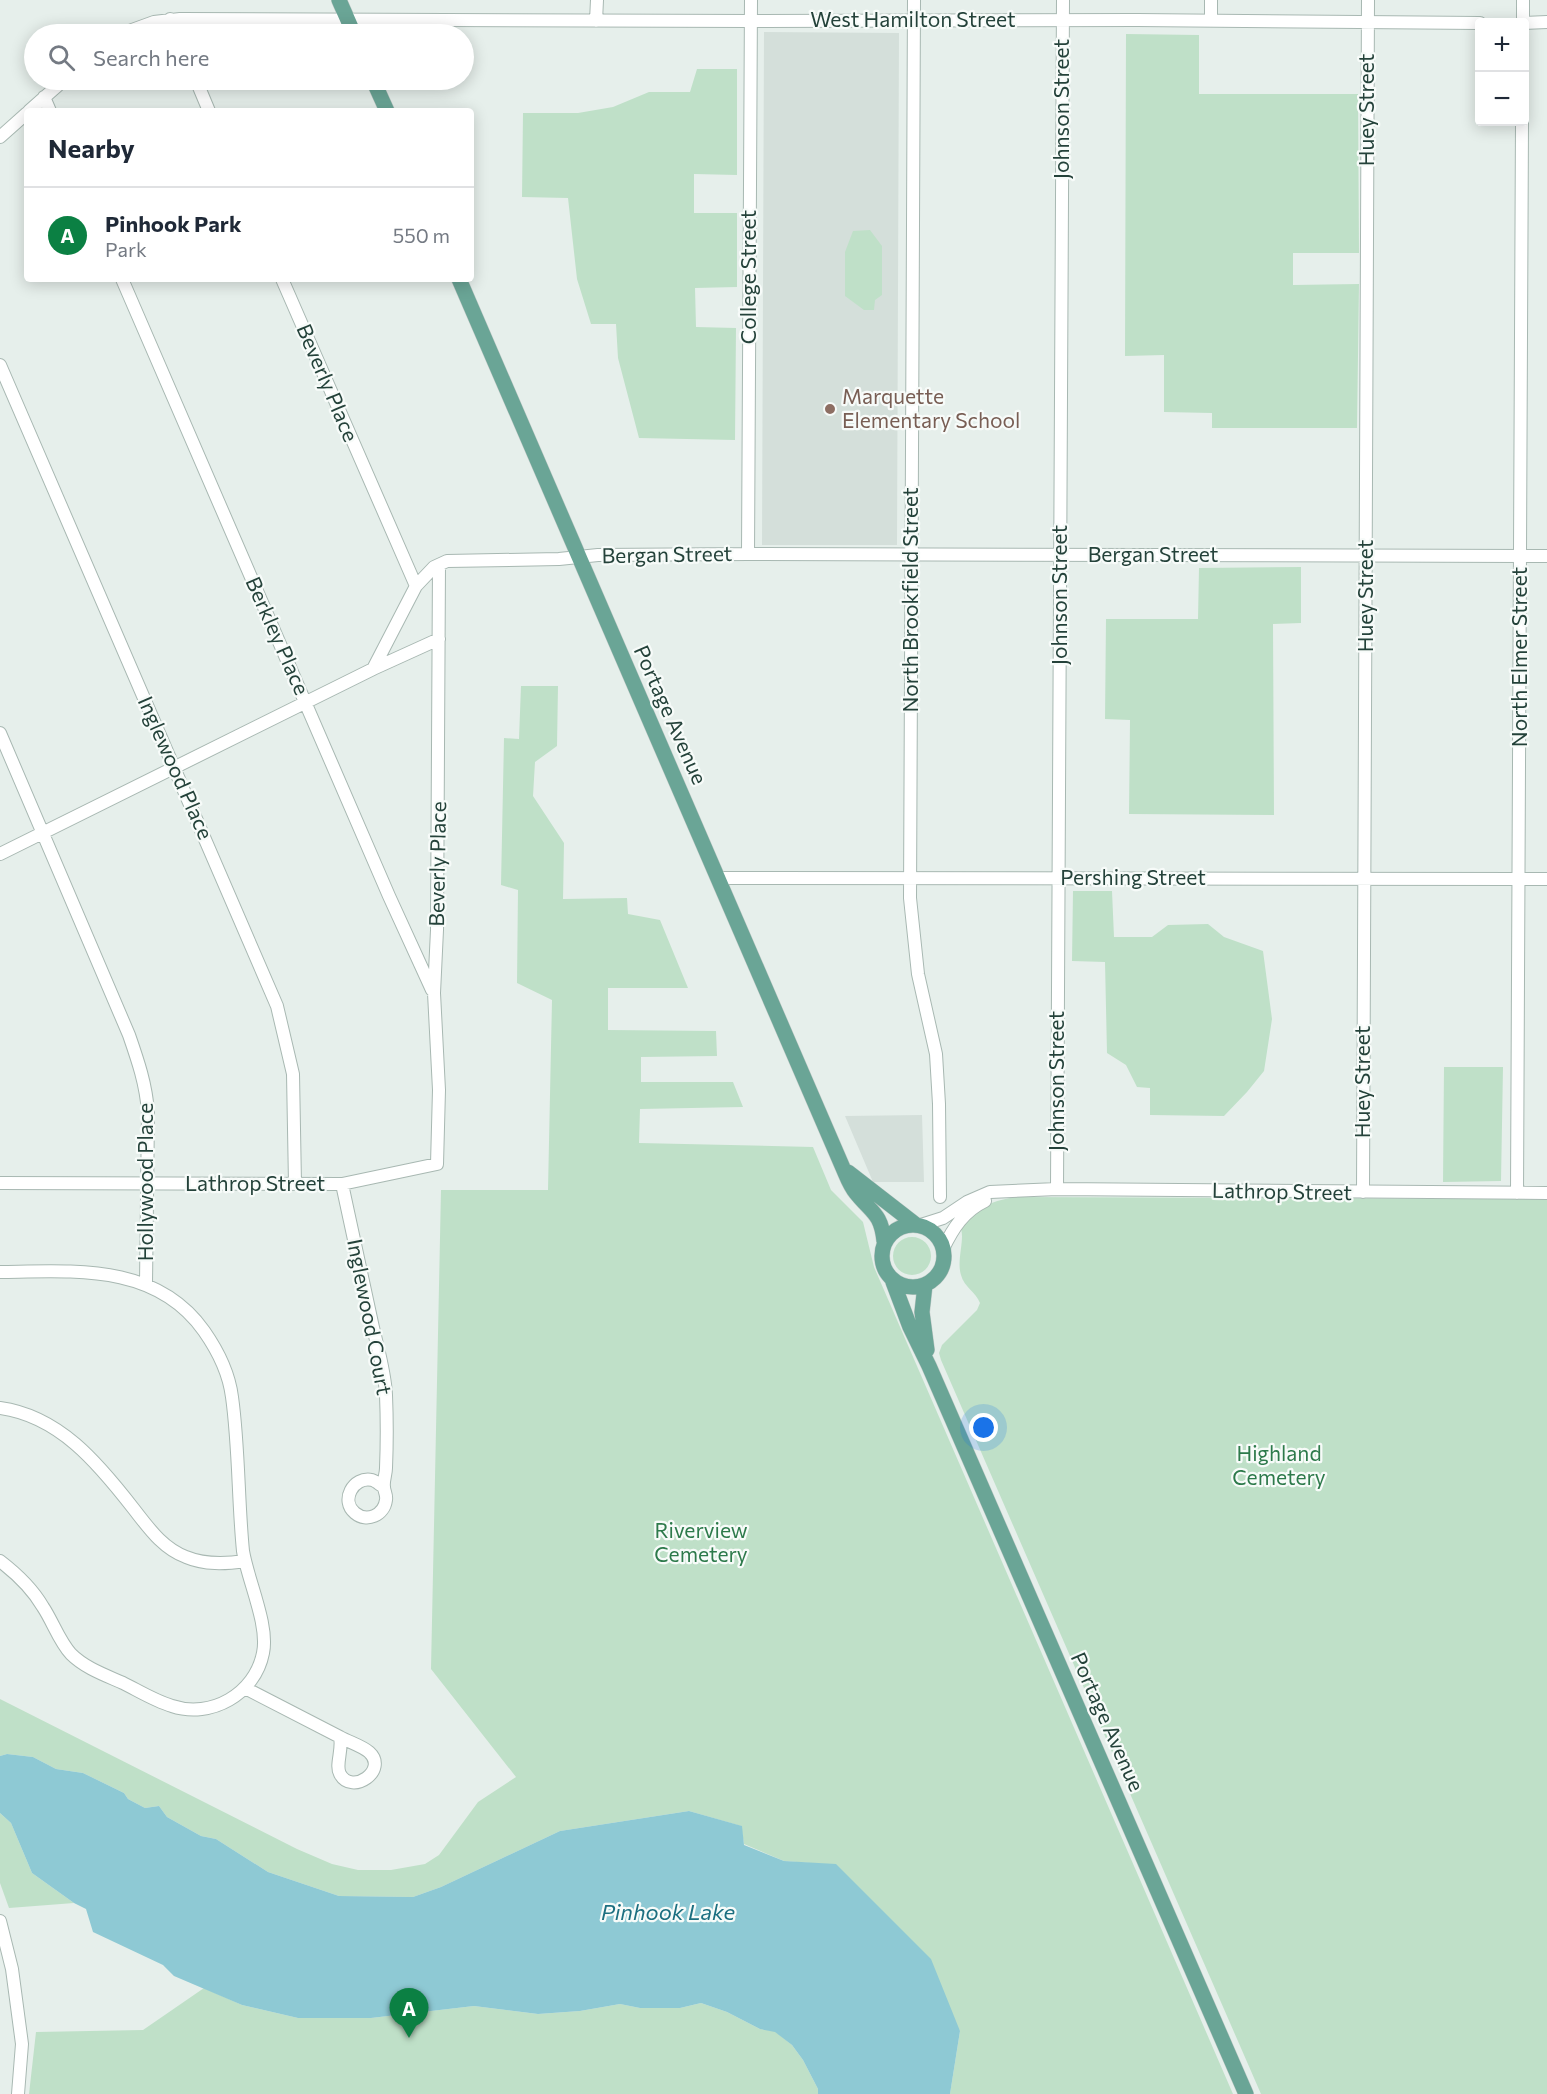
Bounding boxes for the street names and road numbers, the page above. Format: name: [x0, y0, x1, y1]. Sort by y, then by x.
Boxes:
street label: West Hamilton Street: [810, 6, 1016, 31]
street label: Johnson Street: [1048, 39, 1073, 179]
street label: Huey Street: [1353, 54, 1378, 166]
street label: College Street: [735, 210, 760, 344]
street label: Beverly Place: [292, 320, 364, 445]
street label: North Brookfield Street: [897, 487, 922, 713]
street label: Johnson Street: [1046, 525, 1071, 665]
street label: Bergan Street: [601, 540, 733, 567]
street label: Huey Street: [1352, 540, 1377, 652]
street label: Bergan Street: [1088, 541, 1218, 566]
street label: North Elmer Street: [1506, 567, 1531, 747]
street label: Berkley Place: [241, 573, 315, 698]
street label: Portage Avenue: [630, 641, 713, 788]
street label: Inglewood Place: [134, 692, 219, 843]
street label: Beverly Place: [423, 801, 450, 927]
street label: Pershing Street: [1060, 864, 1206, 889]
street label: Johnson Street: [1043, 1011, 1068, 1151]
street label: Huey Street: [1349, 1026, 1374, 1138]
street label: Hollywood Place: [132, 1103, 157, 1261]
street label: Lathrop Street: [185, 1170, 325, 1195]
street label: Lathrop Street: [1212, 1177, 1352, 1204]
street label: Inglewood Court: [343, 1236, 398, 1397]
street label: Portage Avenue: [1067, 1648, 1150, 1795]

